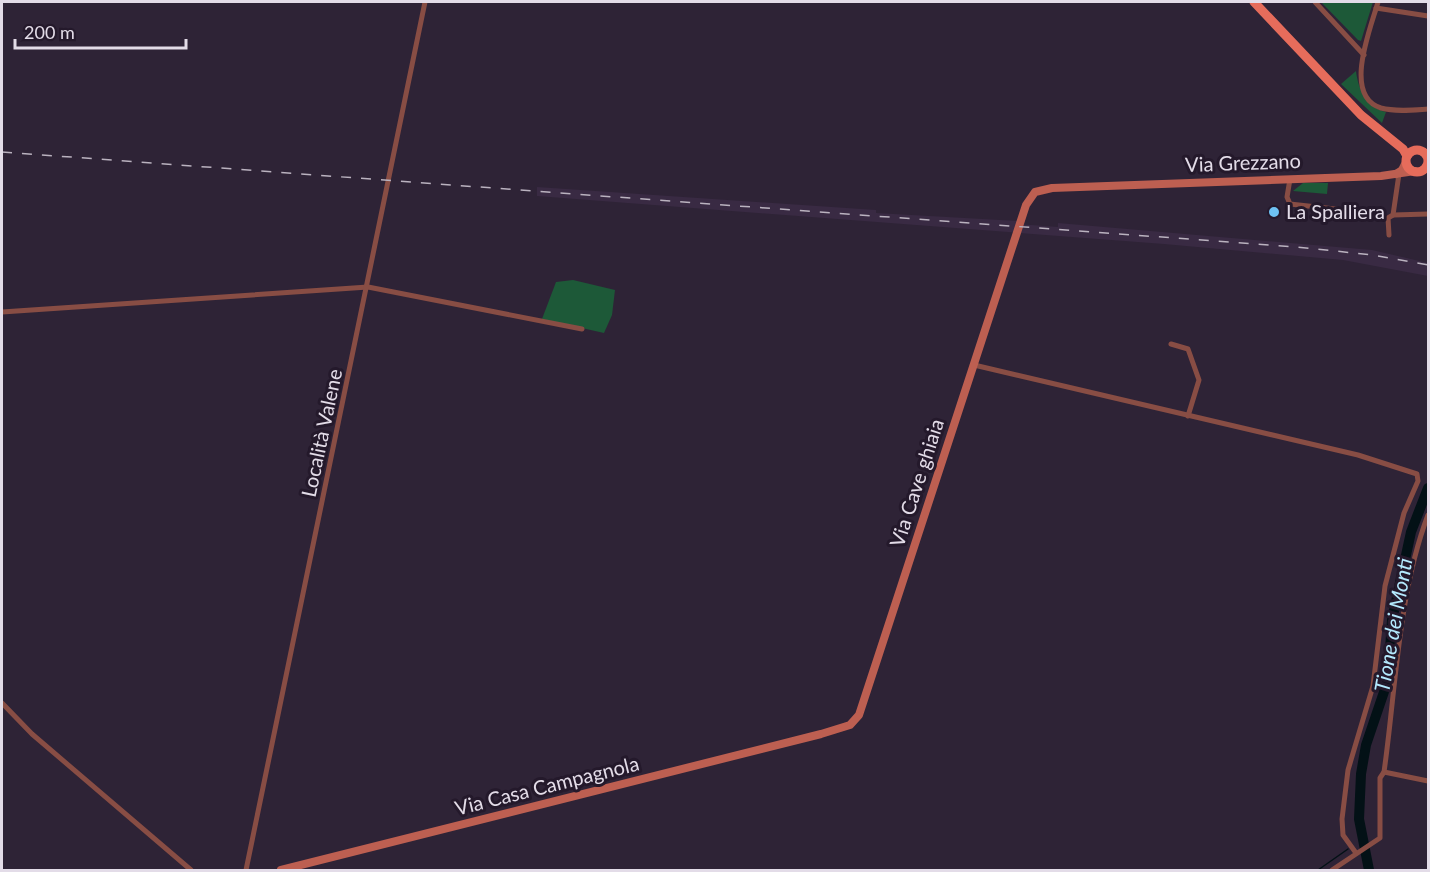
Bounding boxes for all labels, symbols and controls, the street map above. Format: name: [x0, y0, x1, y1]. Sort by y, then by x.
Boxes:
scale bar: [15, 12, 186, 50]
text: 200 m: [24, 21, 75, 43]
street label: Via Grezzano: [1185, 148, 1301, 176]
place label: La Spalliera: [1286, 199, 1385, 223]
marker: La Spalliera: [1267, 205, 1281, 219]
street label: Località Valene: [296, 367, 346, 499]
street label: Via Cave ghiaia: [884, 416, 948, 550]
water label: Tione dei Monti: [1368, 556, 1417, 694]
street label: Via Casa Campagnola: [452, 751, 641, 820]

